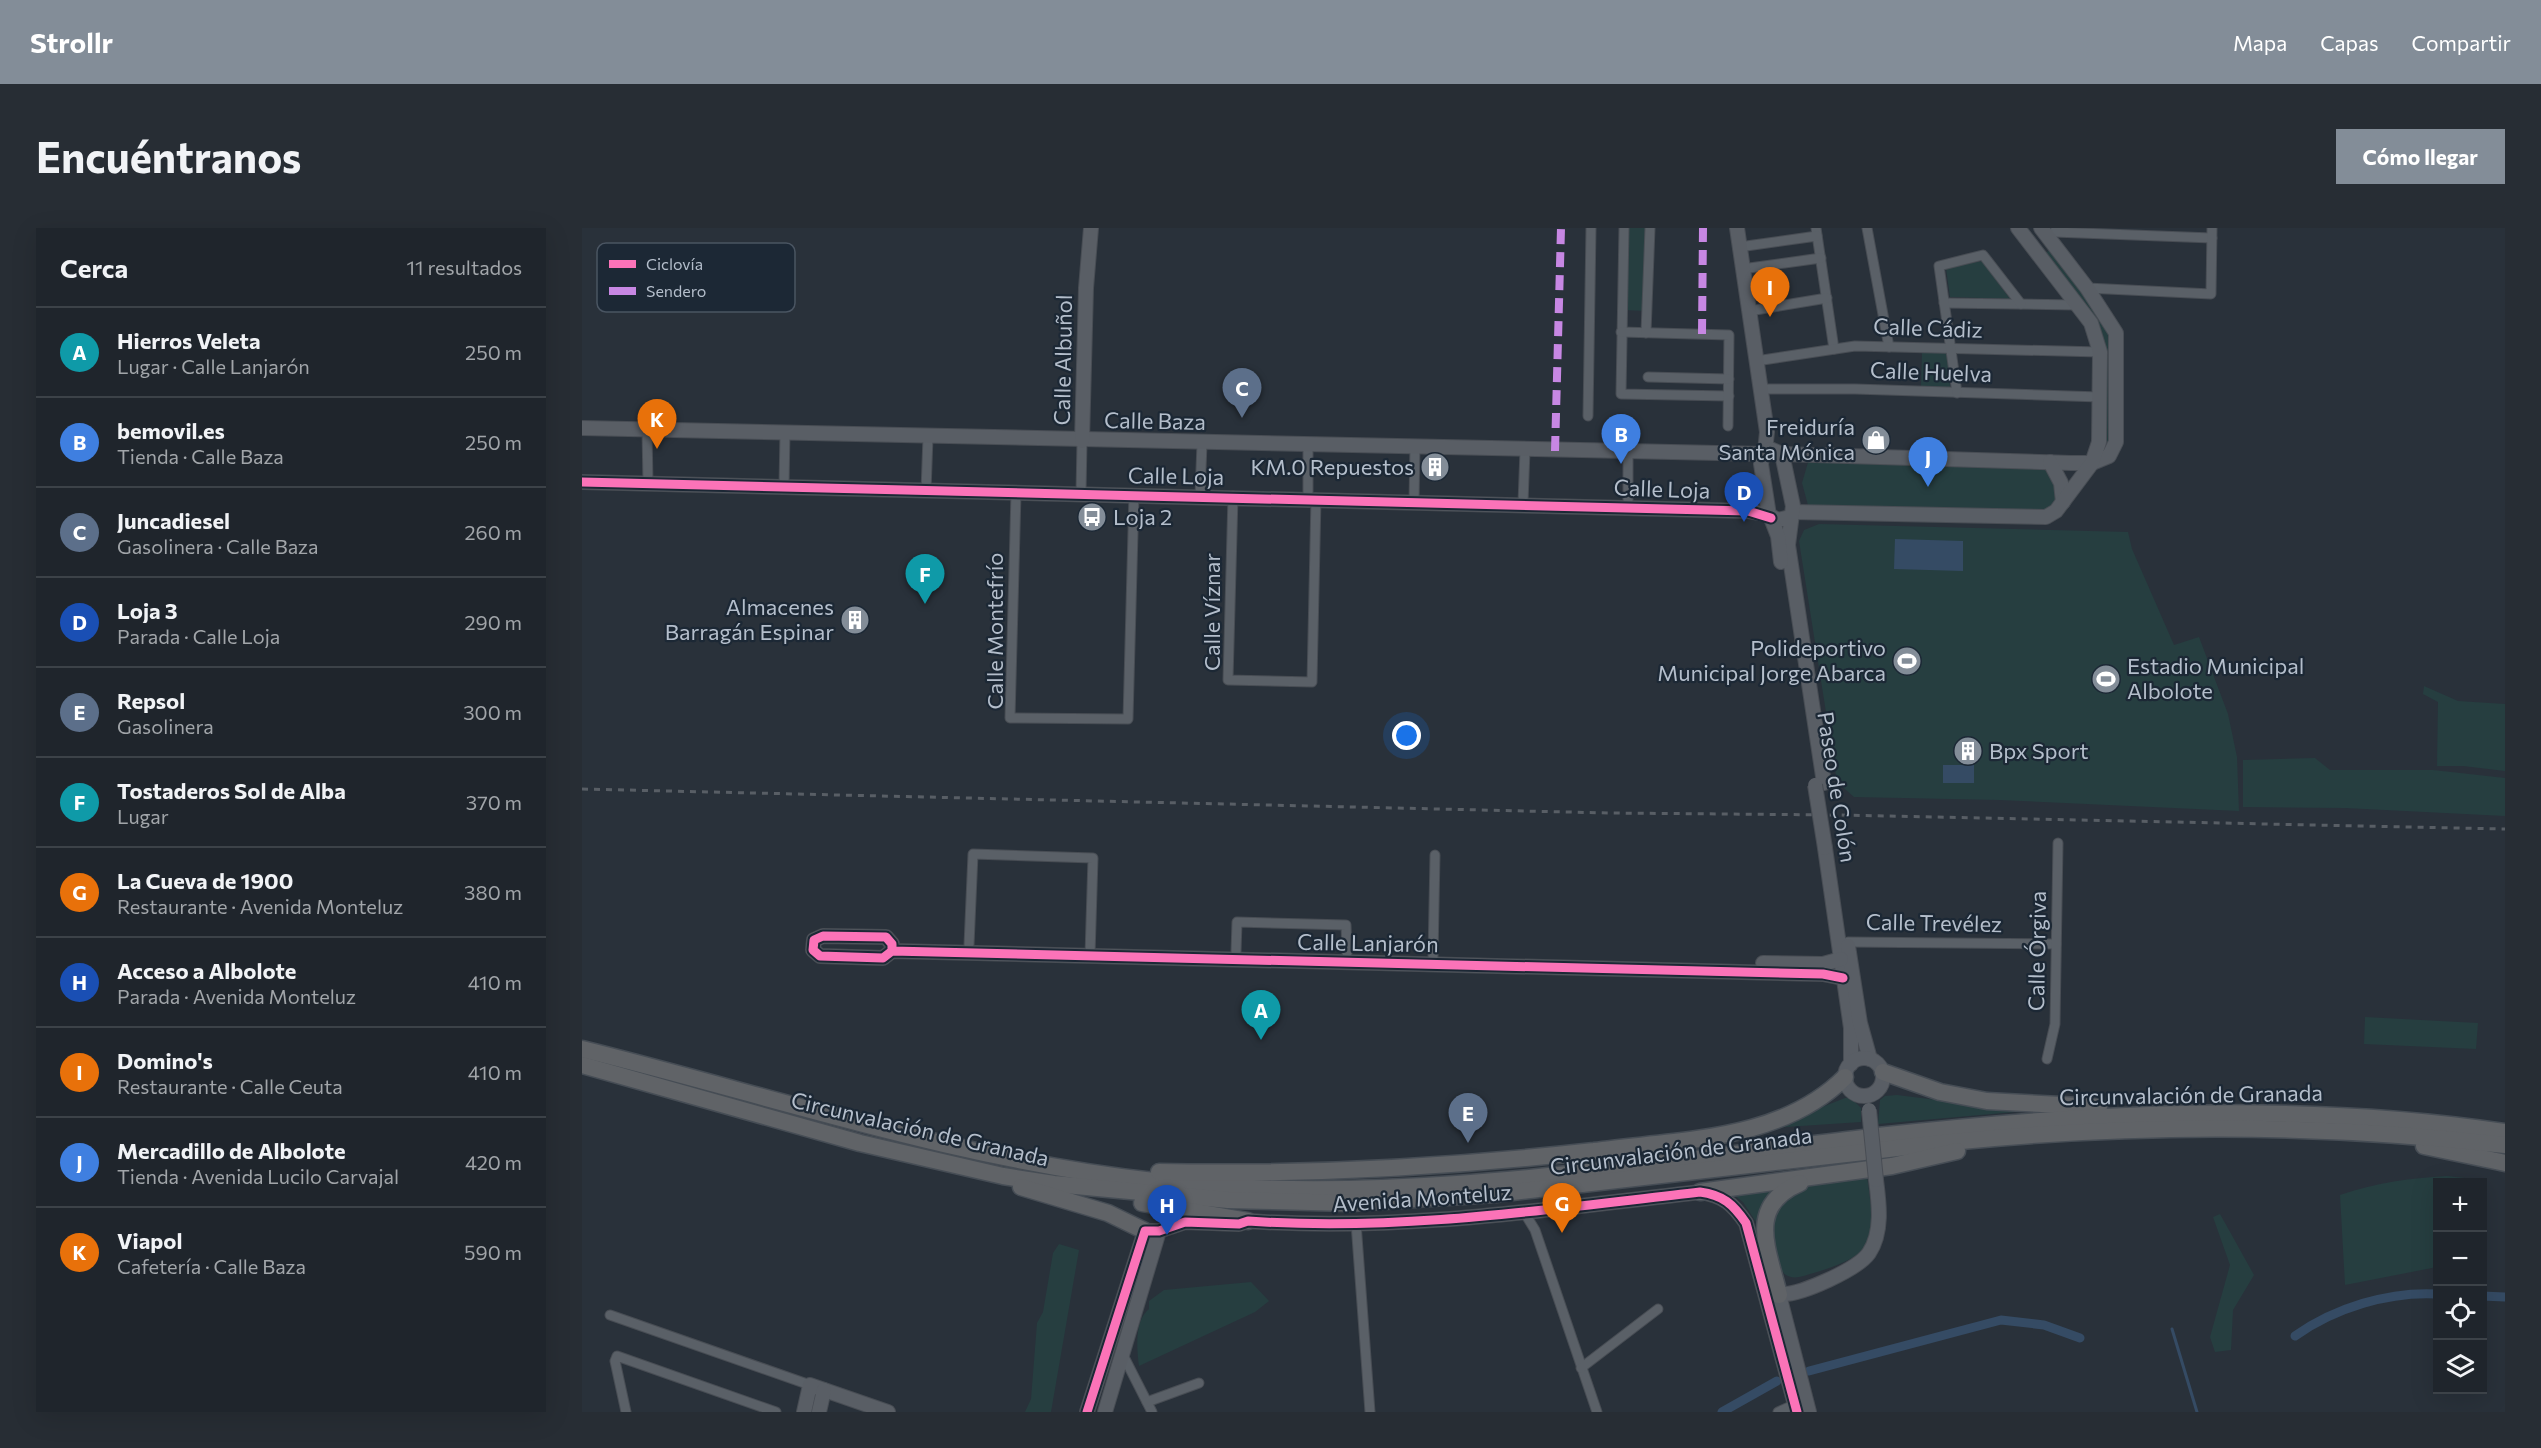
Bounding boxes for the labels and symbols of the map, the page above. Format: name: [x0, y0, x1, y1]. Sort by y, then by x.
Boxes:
legend: [597, 243, 795, 312]
text: Ciclovía: [646, 254, 703, 273]
pin: I: [1750, 268, 1790, 317]
text: Sendero: [646, 281, 706, 300]
street label: Calle Albuñol: [1048, 294, 1077, 426]
street label: Calle Cádiz: [1873, 312, 1983, 343]
street label: Calle Huelva: [1870, 356, 1993, 387]
pin: C: [1222, 368, 1262, 418]
pin: K: [638, 400, 676, 449]
street label: Calle Baza: [1104, 406, 1206, 435]
place label: Freiduría Santa Mónica: [1718, 413, 1855, 465]
pin: B: [1602, 414, 1640, 464]
shop icon: Freiduría Santa Mónica: [1860, 424, 1892, 456]
pin: J: [1908, 438, 1948, 487]
building icon: KM.0 Repuestos: [1419, 451, 1451, 483]
place label: KM.0 Repuestos: [1251, 453, 1414, 480]
street label: Calle Loja: [1128, 461, 1224, 490]
pin: D: [1724, 472, 1764, 522]
street label: Calle Loja: [1613, 473, 1711, 504]
bus stop icon: Loja 2: [1076, 501, 1108, 533]
place label: Loja 2: [1113, 503, 1172, 530]
street label: Calle Montefrío: [981, 553, 1008, 709]
street label: Calle Víznar: [1198, 553, 1225, 671]
pin: F: [906, 554, 944, 604]
place label: Almacenes Barragán Espinar: [665, 593, 834, 645]
building icon: Almacenes Barragán Espinar: [839, 604, 871, 636]
place label: Polideportivo Municipal Jorge Abarca: [1657, 634, 1886, 686]
sports icon: Polideportivo Municipal Jorge Abarca: [1891, 645, 1923, 677]
place label: Estadio Municipal Albolote: [2127, 652, 2304, 704]
sports icon: Estadio Municipal Albolote: [2090, 663, 2122, 695]
street label: Paseo de Colón: [1812, 710, 1863, 864]
your location: [1392, 721, 1421, 750]
building icon: Bpx Sport: [1952, 735, 1984, 767]
place label: Bpx Sport: [1989, 737, 2089, 764]
street label: Calle Órgiva: [2022, 891, 2051, 1011]
street label: Calle Trevélez: [1866, 908, 2002, 937]
street label: Calle Lanjarón: [1297, 928, 1439, 957]
pin: A: [1242, 990, 1280, 1040]
street label: Circunvalación de Granada: [2059, 1079, 2323, 1110]
street label: Circunvalación de Granada: [789, 1086, 1052, 1171]
pin: E: [1448, 1094, 1488, 1143]
street label: Circunvalación de Granada: [1548, 1121, 1814, 1180]
street label: Avenida Monteluz: [1331, 1178, 1513, 1217]
pin: G: [1542, 1184, 1582, 1233]
pin: H: [1148, 1186, 1186, 1235]

